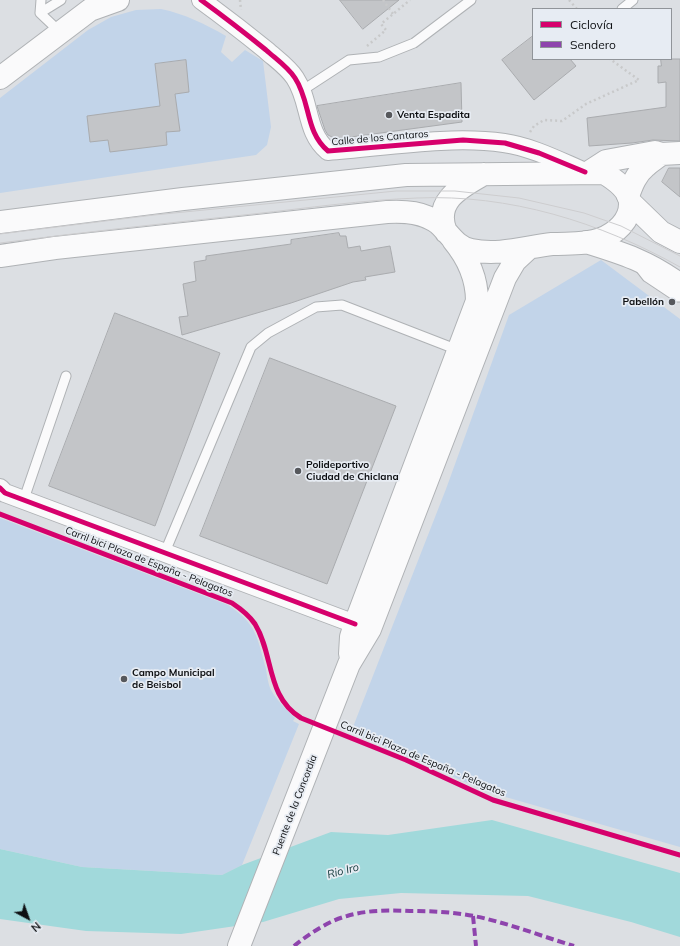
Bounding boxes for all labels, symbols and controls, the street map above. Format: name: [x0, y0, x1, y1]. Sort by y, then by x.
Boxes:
legend: [532, 8, 672, 60]
text: Ciclovía: [570, 17, 613, 32]
text: Sendero: [570, 37, 616, 52]
place label: Venta Espadita: [397, 109, 470, 121]
marker: Venta Espadita: [384, 110, 394, 120]
street label: Calle de los Cantaros: [331, 128, 429, 148]
place label: Pabellón: [623, 296, 664, 308]
marker: Pabellón: [667, 297, 677, 307]
place label: Polideportivo Ciudad de Chiclana: [306, 459, 399, 482]
marker: Polideportivo Ciudad de Chiclana: [293, 466, 303, 476]
street label: Carril bici Plaza de España - Pelagatos: [63, 524, 235, 600]
place label: Campo Municipal de Beisbol: [132, 667, 215, 690]
marker: Campo Municipal de Beisbol: [119, 674, 129, 684]
street label: Carril bici Plaza de España - Pelagatos: [338, 719, 508, 799]
street label: Puente de la Concordia: [270, 753, 320, 857]
water label: Rio Iro: [326, 860, 360, 882]
north arrow: [8, 898, 48, 938]
text: N: [28, 919, 44, 935]

